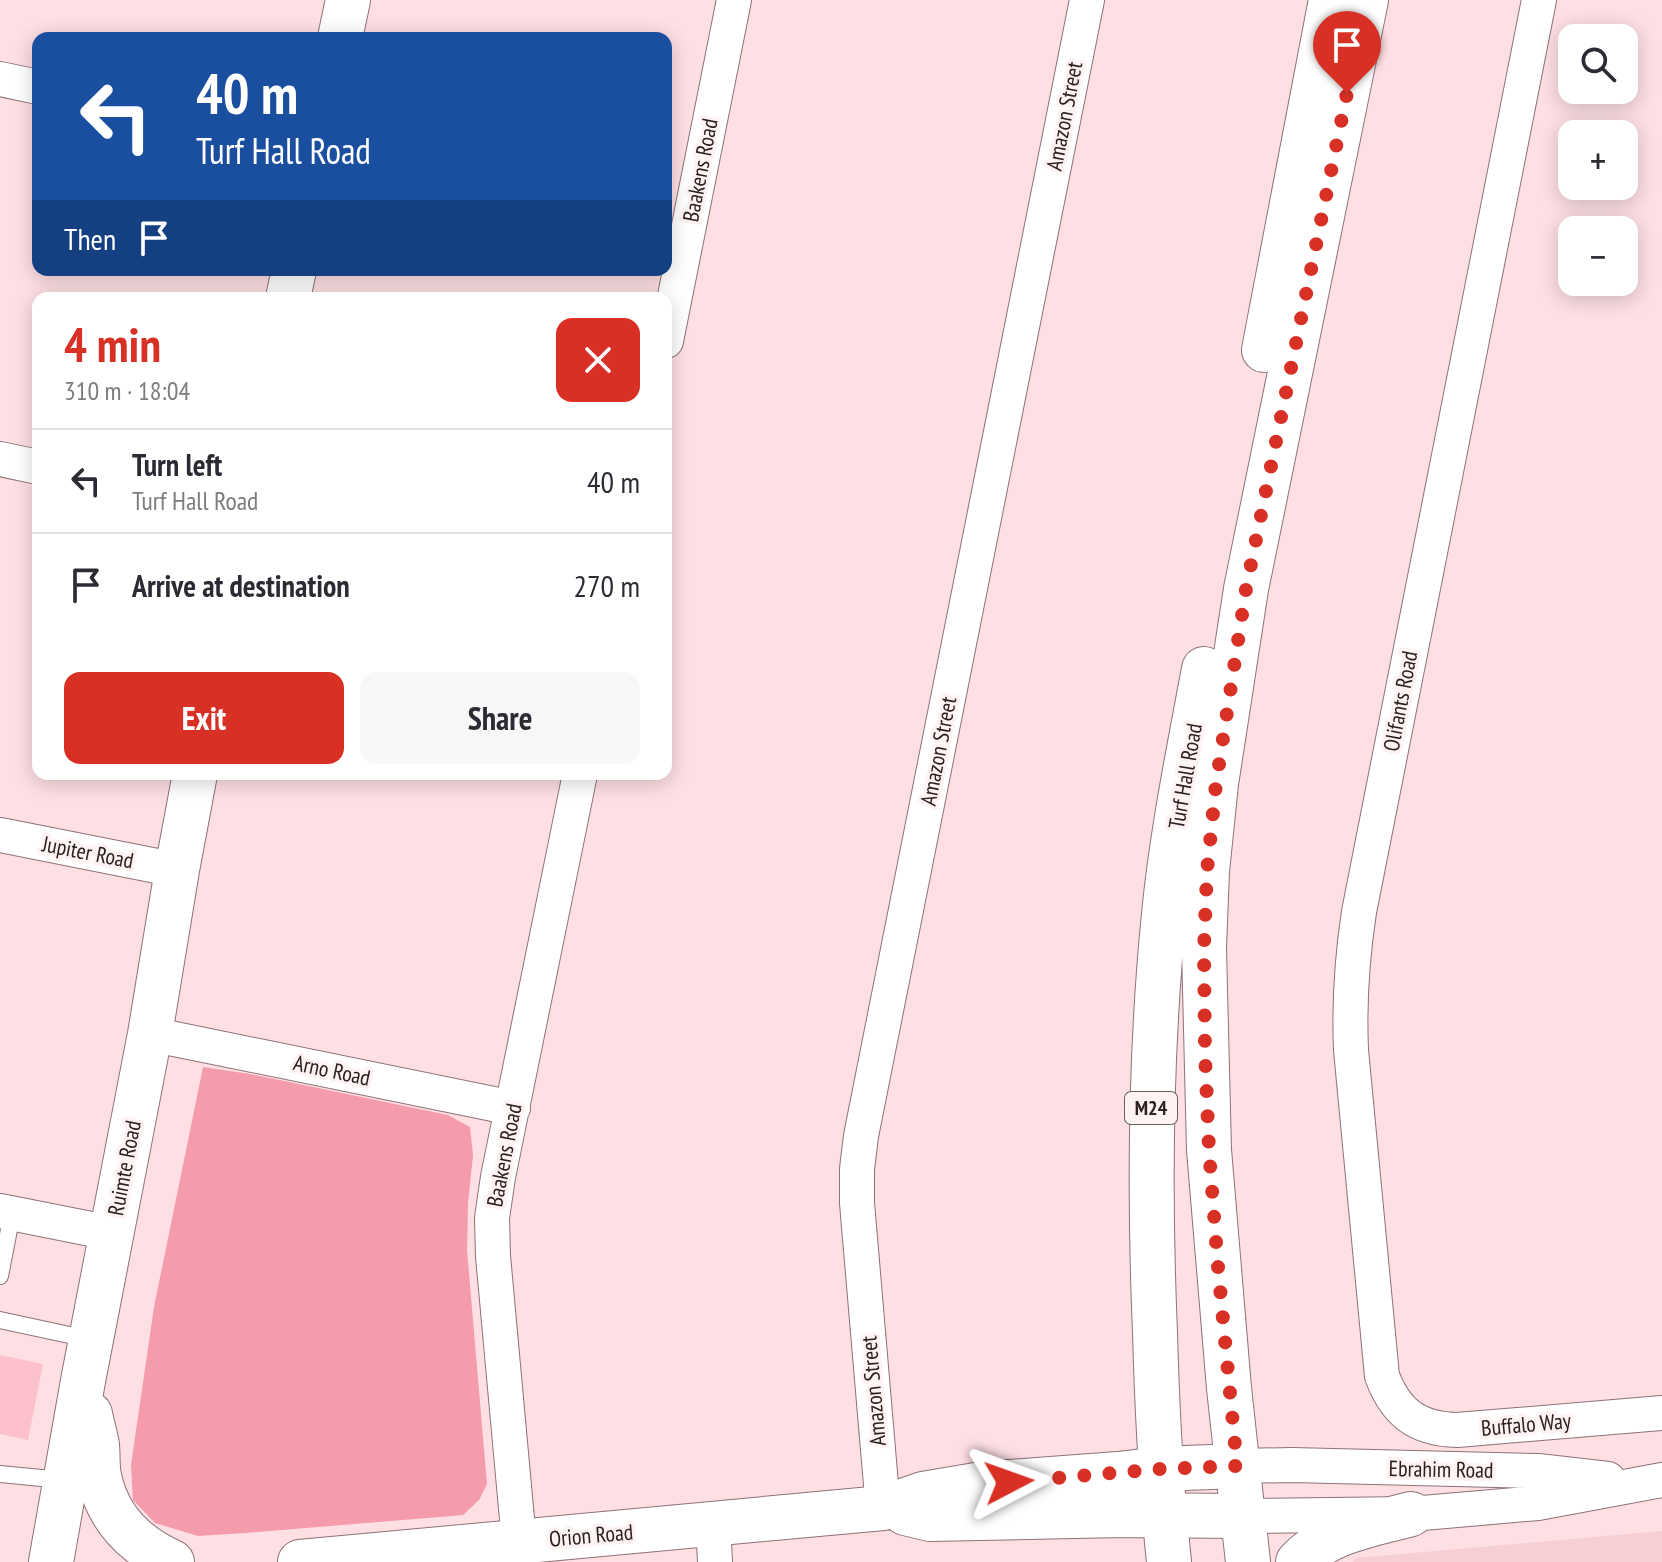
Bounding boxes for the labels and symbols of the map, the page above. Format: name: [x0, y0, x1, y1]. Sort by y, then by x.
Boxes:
pin: [1313, 11, 1381, 93]
street label: Amazon Street: [1040, 59, 1088, 173]
street label: Baakens Road: [676, 116, 724, 224]
street label: Olifants Road: [1377, 648, 1423, 754]
street label: Amazon Street: [914, 694, 962, 808]
street label: Turf Hall Road: [1162, 721, 1208, 831]
street label: Jupiter Road: [39, 829, 136, 875]
street label: Arno Road: [291, 1048, 373, 1092]
road number: M24: [1125, 1092, 1177, 1124]
street label: Baakens Road: [480, 1101, 528, 1209]
street label: Ruimte Road: [101, 1118, 147, 1218]
street label: Amazon Street: [854, 1335, 892, 1447]
street label: Buffalo Way: [1480, 1406, 1573, 1442]
position arrow: [967, 1440, 1051, 1524]
street label: Ebrahim Road: [1388, 1454, 1494, 1484]
street label: Orion Road: [548, 1517, 634, 1553]

